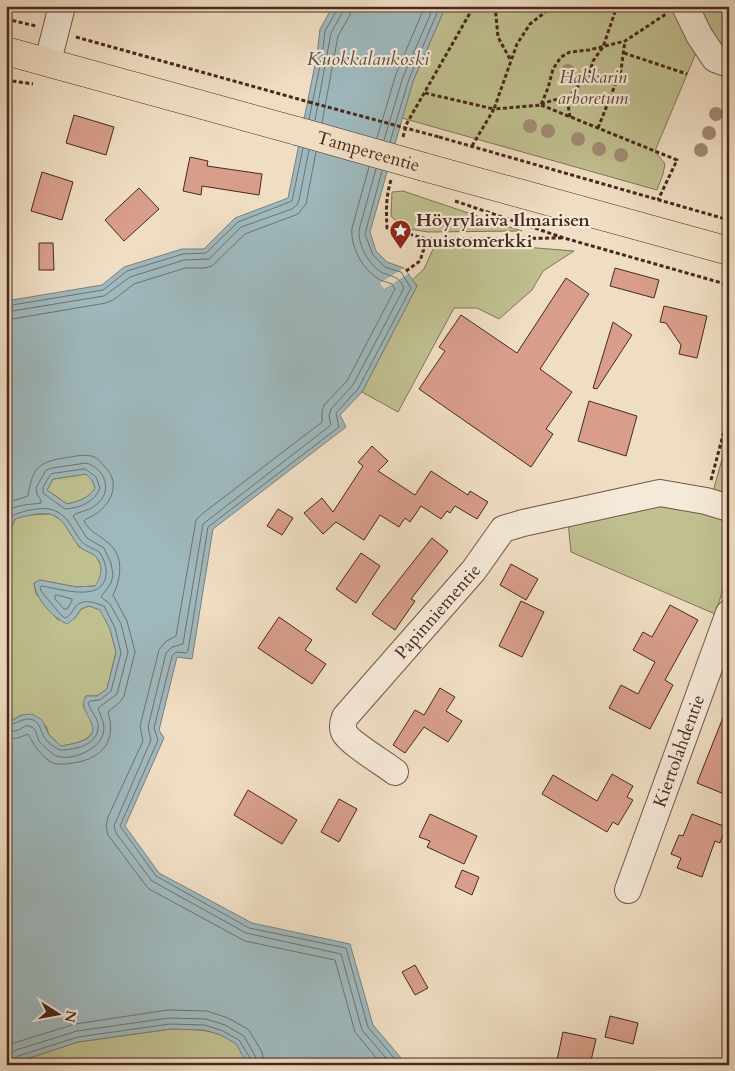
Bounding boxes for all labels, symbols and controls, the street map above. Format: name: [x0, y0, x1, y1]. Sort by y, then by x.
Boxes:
water label: Kuokkalankoski: [307, 46, 430, 72]
park label: Hakkarin arboretum: [558, 65, 629, 111]
street label: Tampereentie: [314, 125, 423, 178]
place label: Höyrylaiva Ilmarisen muistomerkki: [416, 208, 590, 254]
place icon: Höyrylaiva Ilmarisen muistomerkki: [388, 218, 412, 249]
street label: Papinniementie: [389, 559, 487, 665]
street label: Kiertolahdentie: [647, 691, 711, 811]
north arrow: [32, 988, 82, 1038]
text: N: [60, 1009, 81, 1024]

